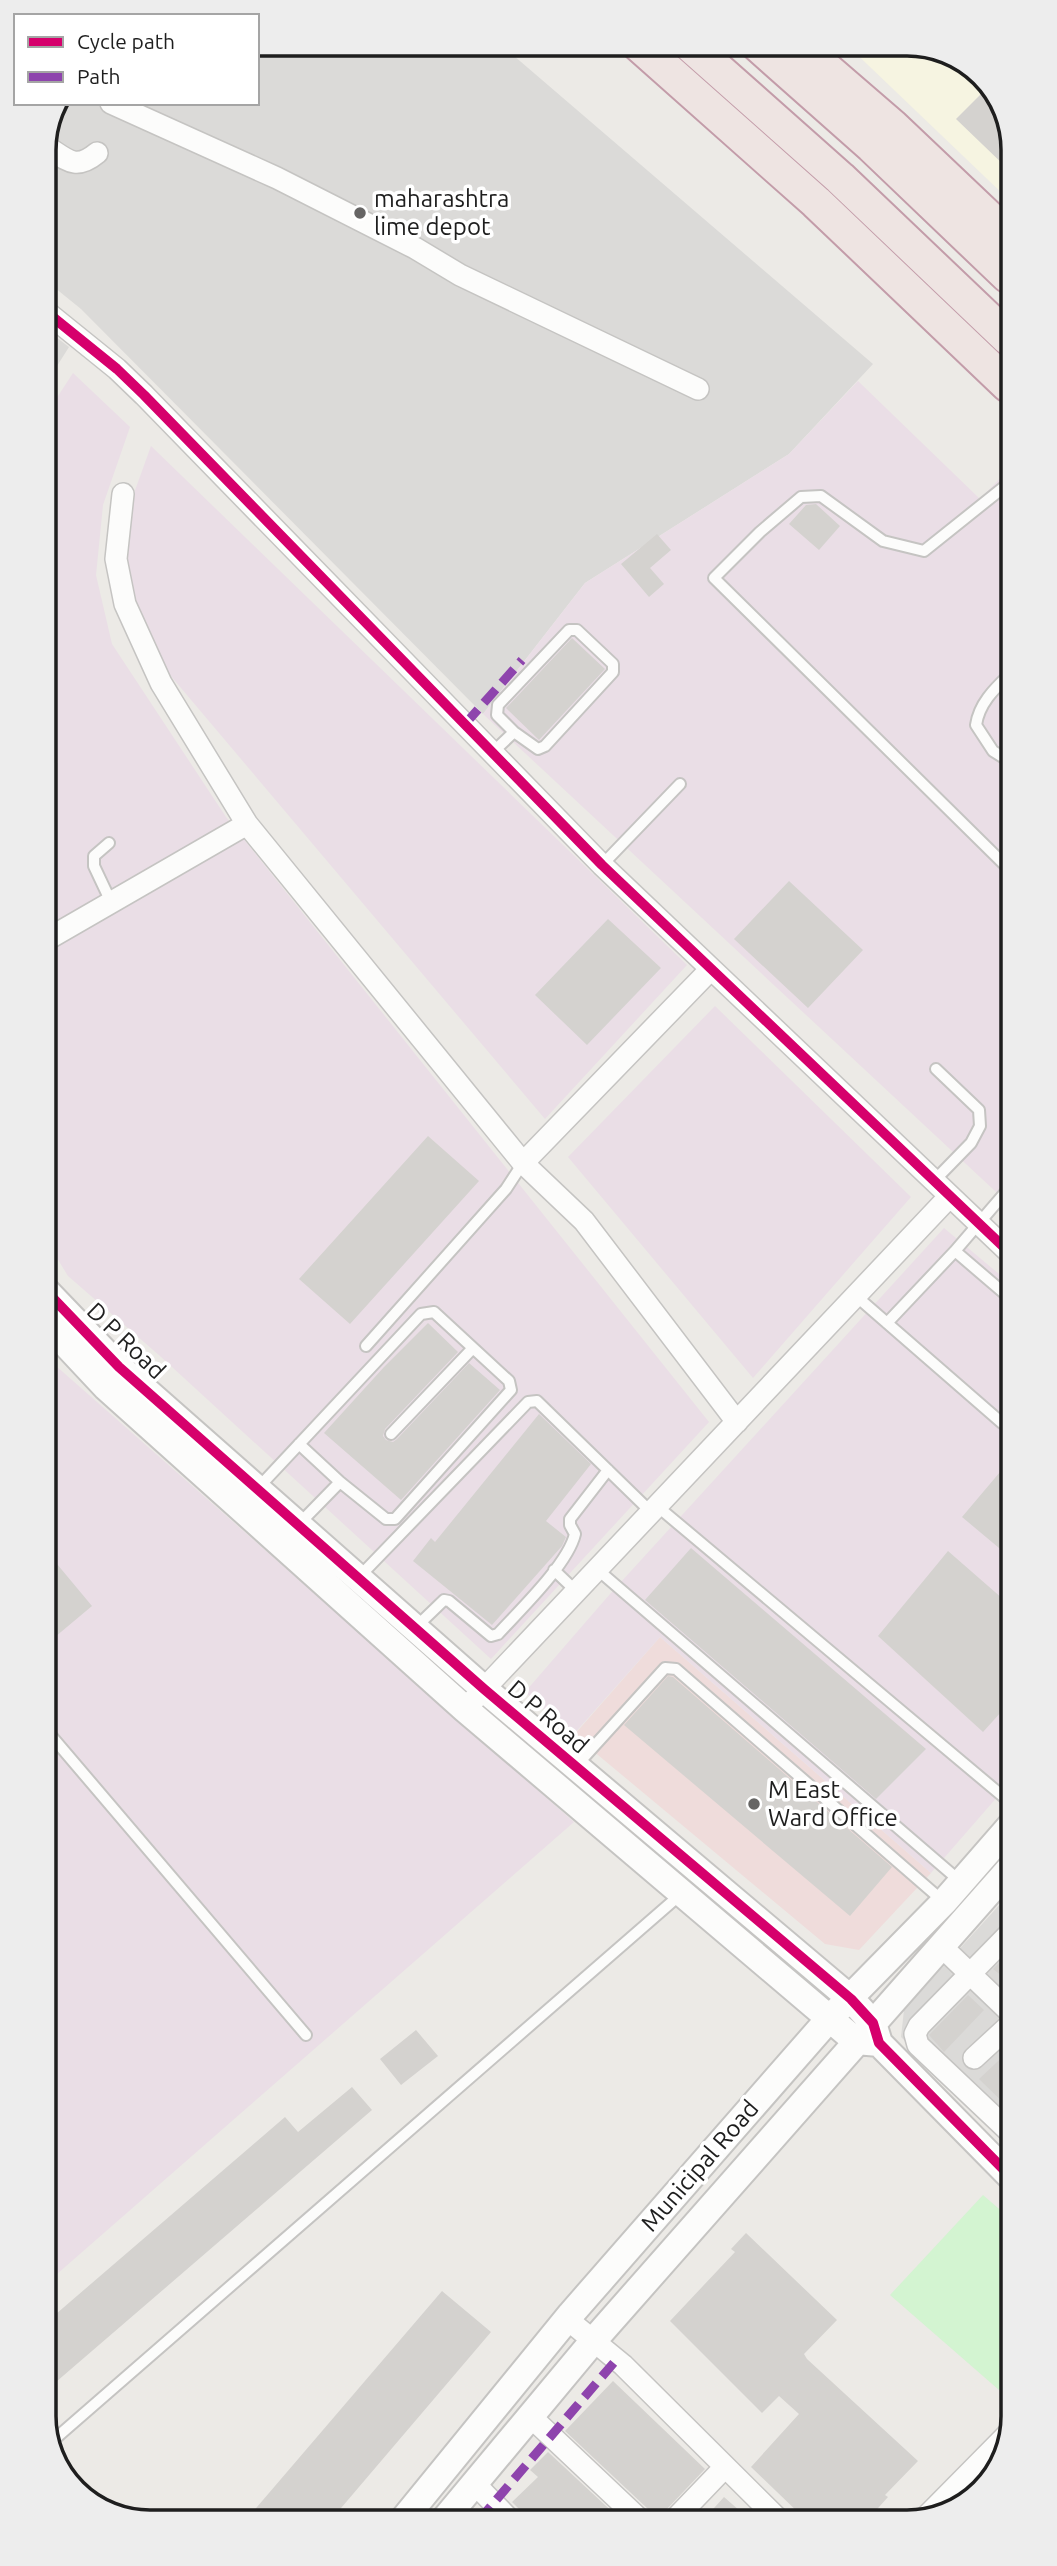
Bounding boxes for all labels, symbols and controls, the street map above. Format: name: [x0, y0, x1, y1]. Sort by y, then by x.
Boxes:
legend: [14, 14, 259, 105]
text: Cycle path: [77, 29, 175, 53]
text: Path: [77, 64, 120, 88]
place label: maharashtra lime depot: [374, 185, 509, 240]
marker: maharashtra lime depot: [352, 205, 368, 221]
street label: D P Road: [82, 1297, 171, 1384]
street label: D P Road: [503, 1674, 594, 1759]
place label: M East Ward Office: [768, 1776, 898, 1831]
marker: M East Ward Office: [746, 1796, 762, 1812]
street label: Municipal Road: [635, 2095, 764, 2237]

